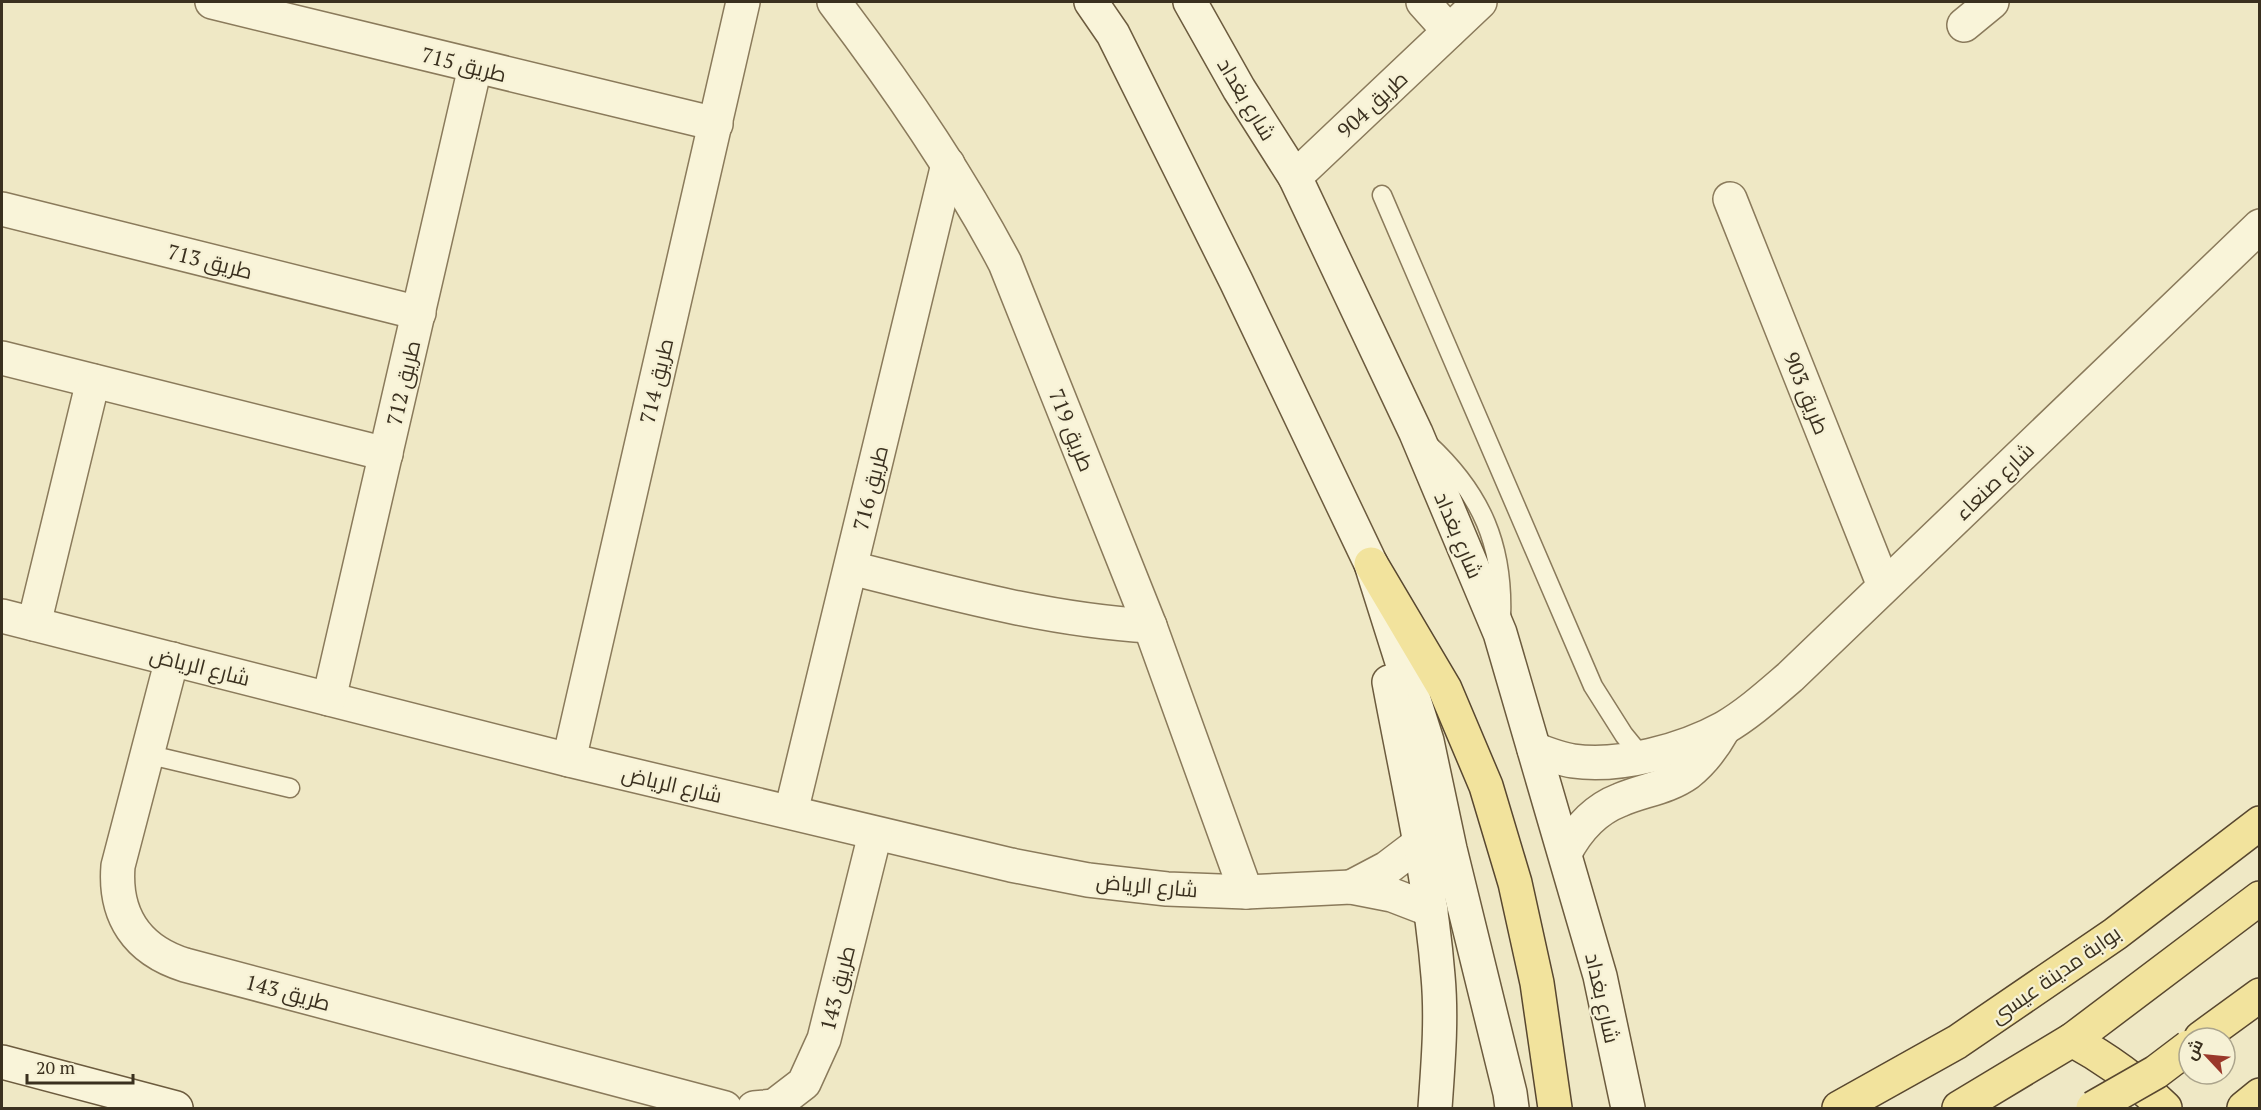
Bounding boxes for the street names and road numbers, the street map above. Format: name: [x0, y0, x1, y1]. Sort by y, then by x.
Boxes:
street label: طريق 715: [419, 40, 509, 88]
street label: شارع بغداد: [1211, 52, 1283, 146]
street label: طريق 904: [1331, 64, 1413, 144]
street label: طريق 713: [165, 237, 255, 285]
street label: طريق 714: [633, 336, 679, 426]
street label: طريق 712: [380, 338, 426, 428]
street label: طريق 903: [1778, 348, 1836, 438]
street label: طريق 719: [1043, 385, 1101, 475]
street label: شارع صنعاء: [1948, 436, 2040, 527]
street label: طريق 716: [846, 443, 894, 533]
street label: شارع بغداد: [1427, 487, 1490, 583]
street label: شارع الرياض: [147, 640, 253, 693]
street label: شارع الرياض: [619, 759, 725, 810]
street label: شارع الرياض: [1095, 867, 1199, 904]
street label: بوابة مدينة عيسى: [1984, 919, 2126, 1029]
street label: طريق 143: [813, 943, 861, 1033]
street label: شارع بغداد: [1578, 950, 1627, 1046]
street label: طريق 143: [243, 967, 333, 1017]

